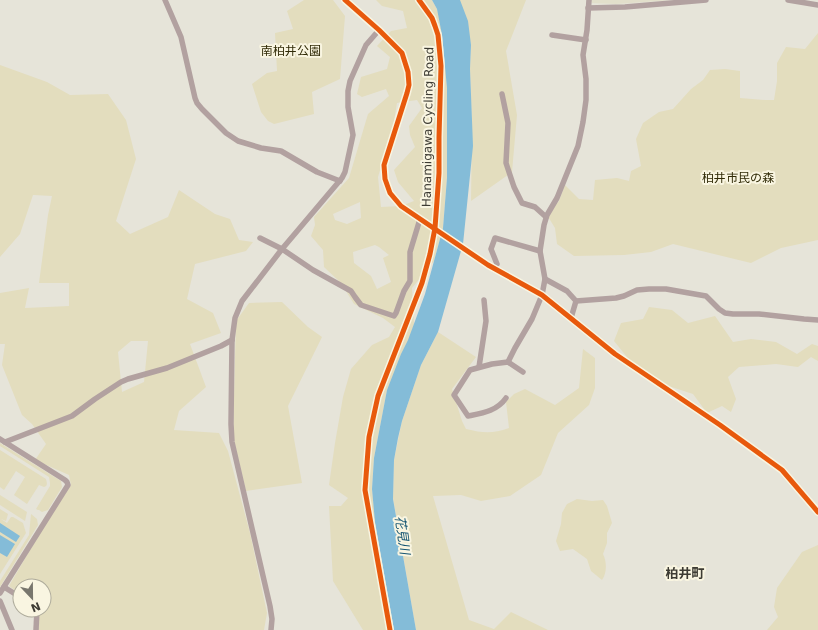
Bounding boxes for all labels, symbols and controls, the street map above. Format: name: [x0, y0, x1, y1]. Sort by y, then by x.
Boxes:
park label: 南柏井公園: [261, 44, 321, 58]
street label: Hanamigawa Cycling Road: [420, 47, 436, 207]
park label: 柏井市民の森: [702, 171, 774, 185]
water label: 花見川: [392, 515, 413, 557]
district label: 柏井町: [665, 566, 705, 581]
north arrow: [12, 578, 52, 618]
text: N: [29, 599, 42, 615]

